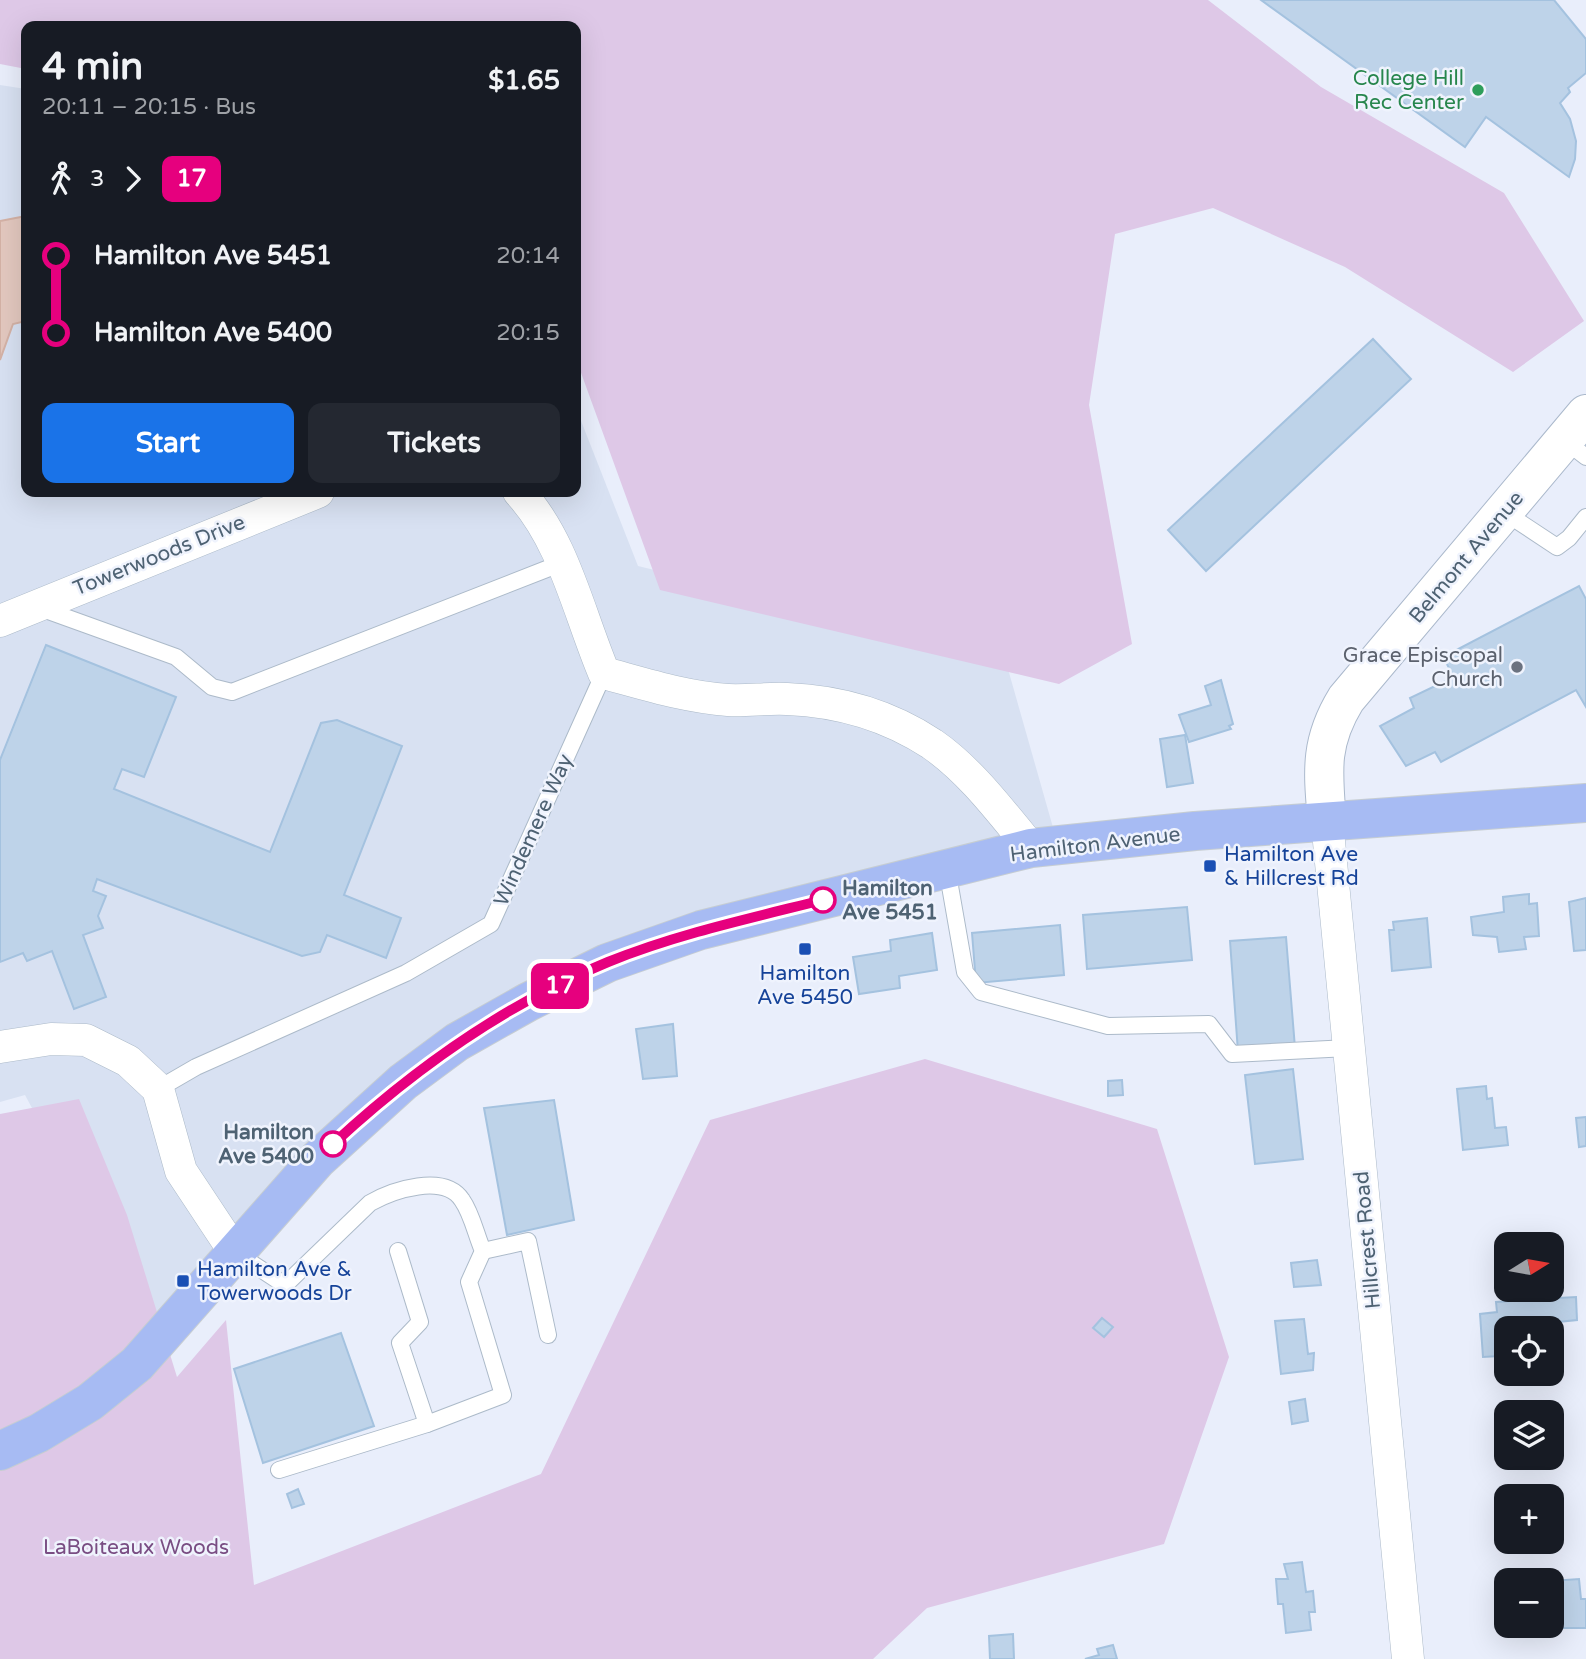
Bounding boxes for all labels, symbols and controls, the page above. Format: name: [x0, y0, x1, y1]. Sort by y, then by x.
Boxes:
text: 4 min: [42, 44, 143, 90]
text: $1.65: [488, 65, 560, 96]
place label: College Hill Rec Center: [1353, 66, 1464, 115]
marker: College Hill Rec Center: [1470, 82, 1486, 98]
text: 20:11 – 20:15 · Bus: [42, 93, 256, 121]
icon: walk: [42, 160, 80, 198]
icon: forward: [114, 160, 152, 198]
text: 17: [176, 164, 207, 193]
text: 3: [90, 165, 104, 193]
text: Hamilton Ave 5451: [94, 240, 332, 271]
text: 20:14: [496, 242, 560, 270]
text: Hamilton Ave 5400: [94, 317, 332, 348]
text: 20:15: [496, 319, 560, 347]
button: Start: [42, 403, 294, 483]
button: Tickets: [308, 403, 560, 483]
street label: Belmont Avenue: [1404, 486, 1529, 628]
street label: Towerwoods Drive: [70, 510, 249, 601]
place label: Grace Episcopal Church: [1343, 643, 1503, 692]
marker: Grace Episcopal Church: [1509, 659, 1525, 675]
street label: Windemere Way: [489, 750, 578, 910]
street label: Hamilton Avenue: [1008, 822, 1182, 867]
place label: Hamilton Ave & Hillcrest Rd: [1224, 842, 1359, 891]
marker: Hamilton Ave & Hillcrest Rd: [1202, 858, 1218, 874]
place label: Hamilton Ave 5451: [842, 876, 938, 925]
marker: Hamilton Ave 5451: [810, 887, 836, 913]
marker: Hamilton Ave 5450: [797, 941, 813, 957]
place label: Hamilton Ave 5450: [757, 961, 853, 1010]
line badge: 17: [528, 963, 592, 1009]
text: 17: [545, 971, 575, 1000]
place label: Hamilton Ave 5400: [218, 1120, 314, 1169]
marker: Hamilton Ave 5400: [320, 1131, 346, 1157]
street label: Hillcrest Road: [1349, 1170, 1386, 1310]
north arrow: [1494, 1232, 1564, 1302]
map controls: [1494, 1232, 1564, 1638]
place label: Hamilton Ave & Towerwoods Dr: [197, 1257, 352, 1306]
marker: Hamilton Ave & Towerwoods Dr: [175, 1273, 191, 1289]
button: locate: [1494, 1316, 1564, 1386]
button: layers: [1494, 1400, 1564, 1470]
button: +: [1494, 1484, 1564, 1554]
park label: LaBoiteaux Woods: [43, 1535, 229, 1560]
button: −: [1494, 1568, 1564, 1638]

